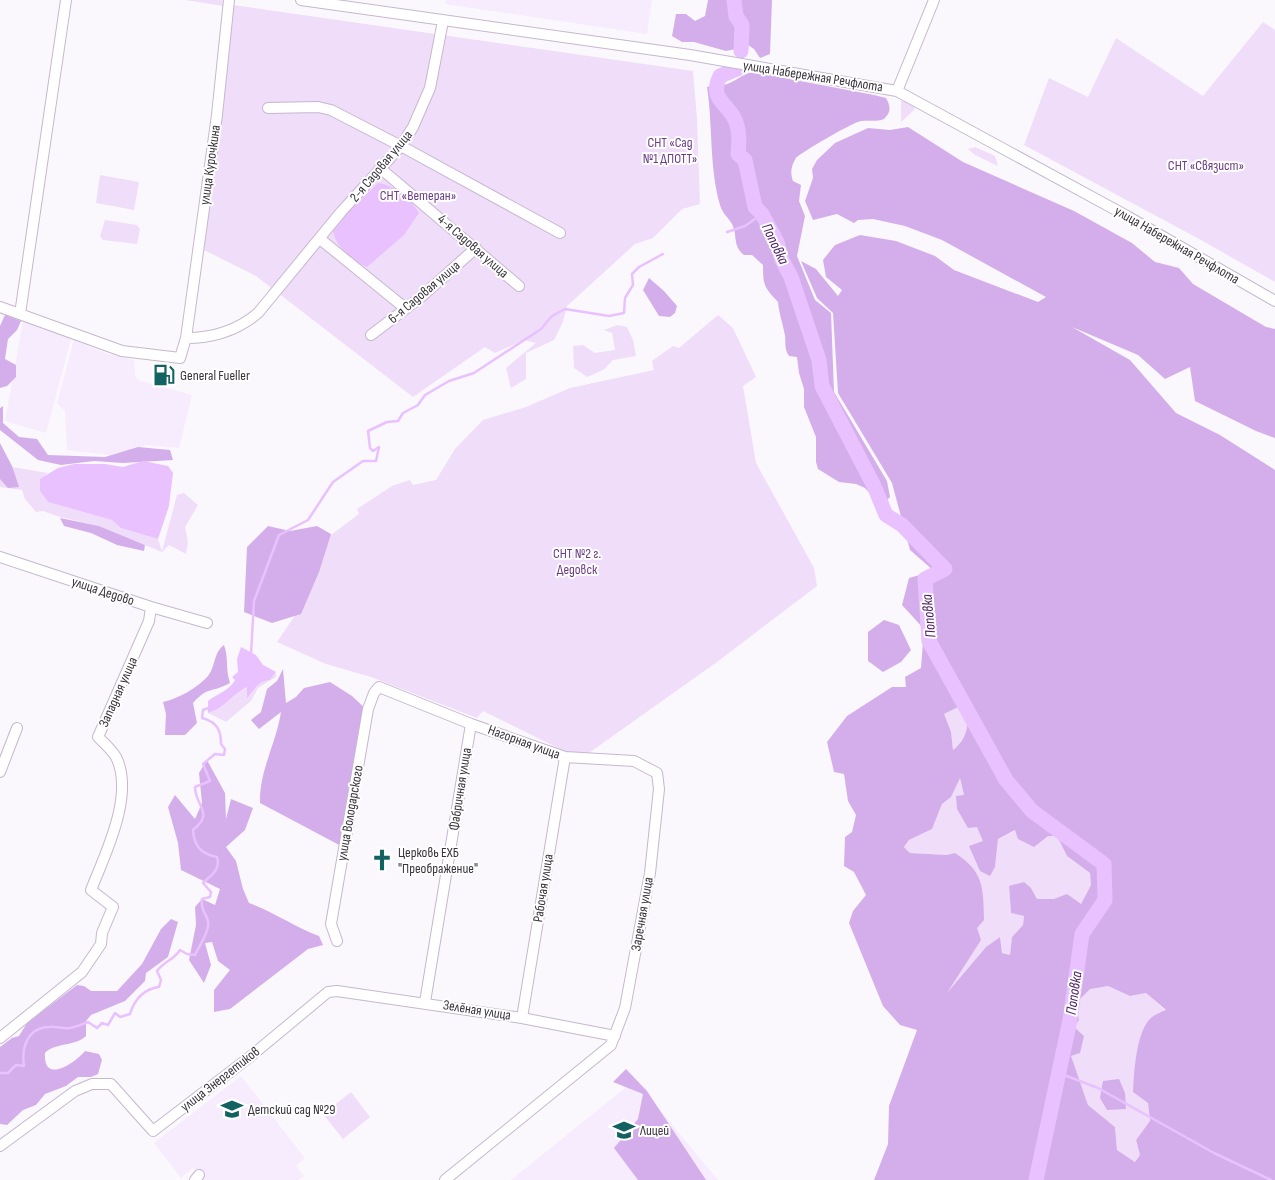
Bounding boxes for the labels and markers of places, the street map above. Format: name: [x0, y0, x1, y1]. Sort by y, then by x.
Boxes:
fuel station icon: General Fueller: [151, 362, 177, 388]
place label: General Fueller: [180, 367, 250, 384]
place label: Церковь ЕХБ "Преображение": [398, 844, 478, 877]
church icon: Церковь ЕХБ "Преображение": [369, 847, 395, 873]
school or university icon: Детский сад №29: [219, 1096, 245, 1122]
place label: Детский сад №29: [248, 1101, 336, 1118]
school or university icon: Лицей: [611, 1117, 637, 1143]
place label: Лицей: [639, 1122, 669, 1139]

